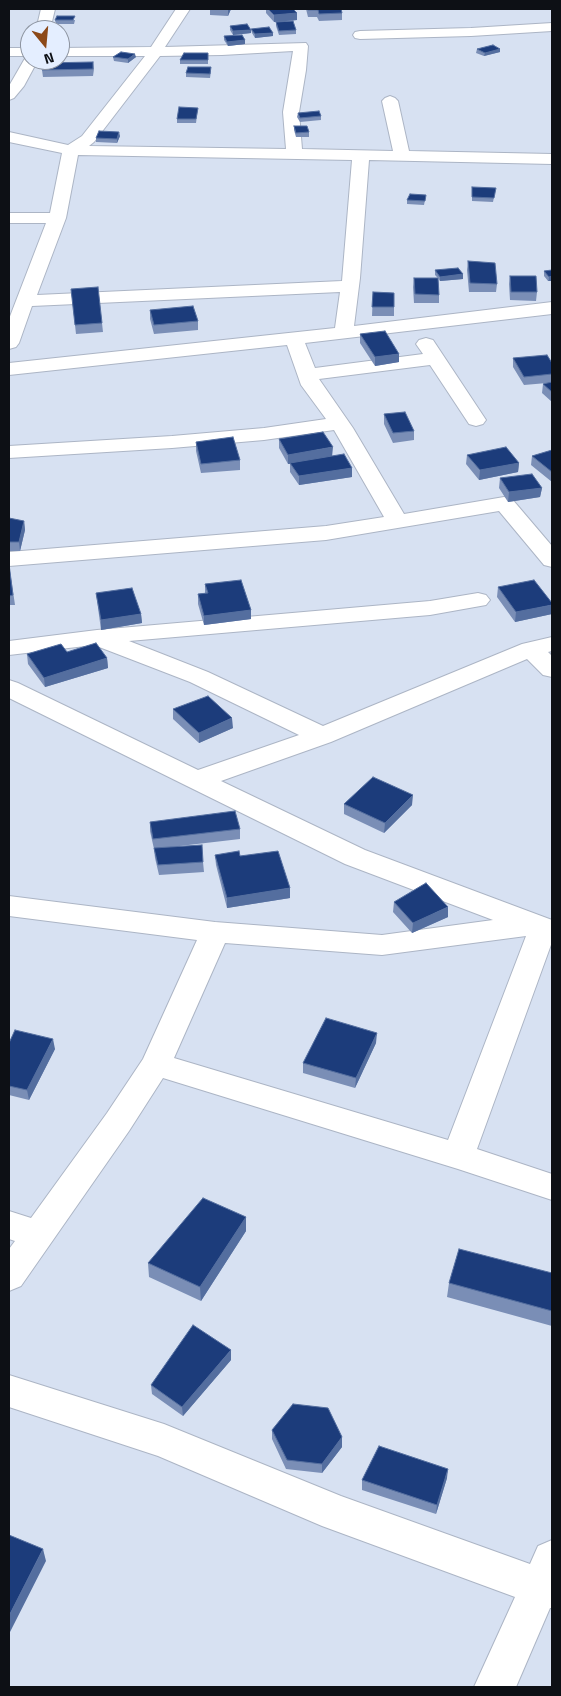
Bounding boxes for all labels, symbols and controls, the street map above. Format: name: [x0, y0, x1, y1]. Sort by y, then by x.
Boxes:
north arrow: [20, 20, 70, 70]
text: N: [42, 47, 57, 70]

